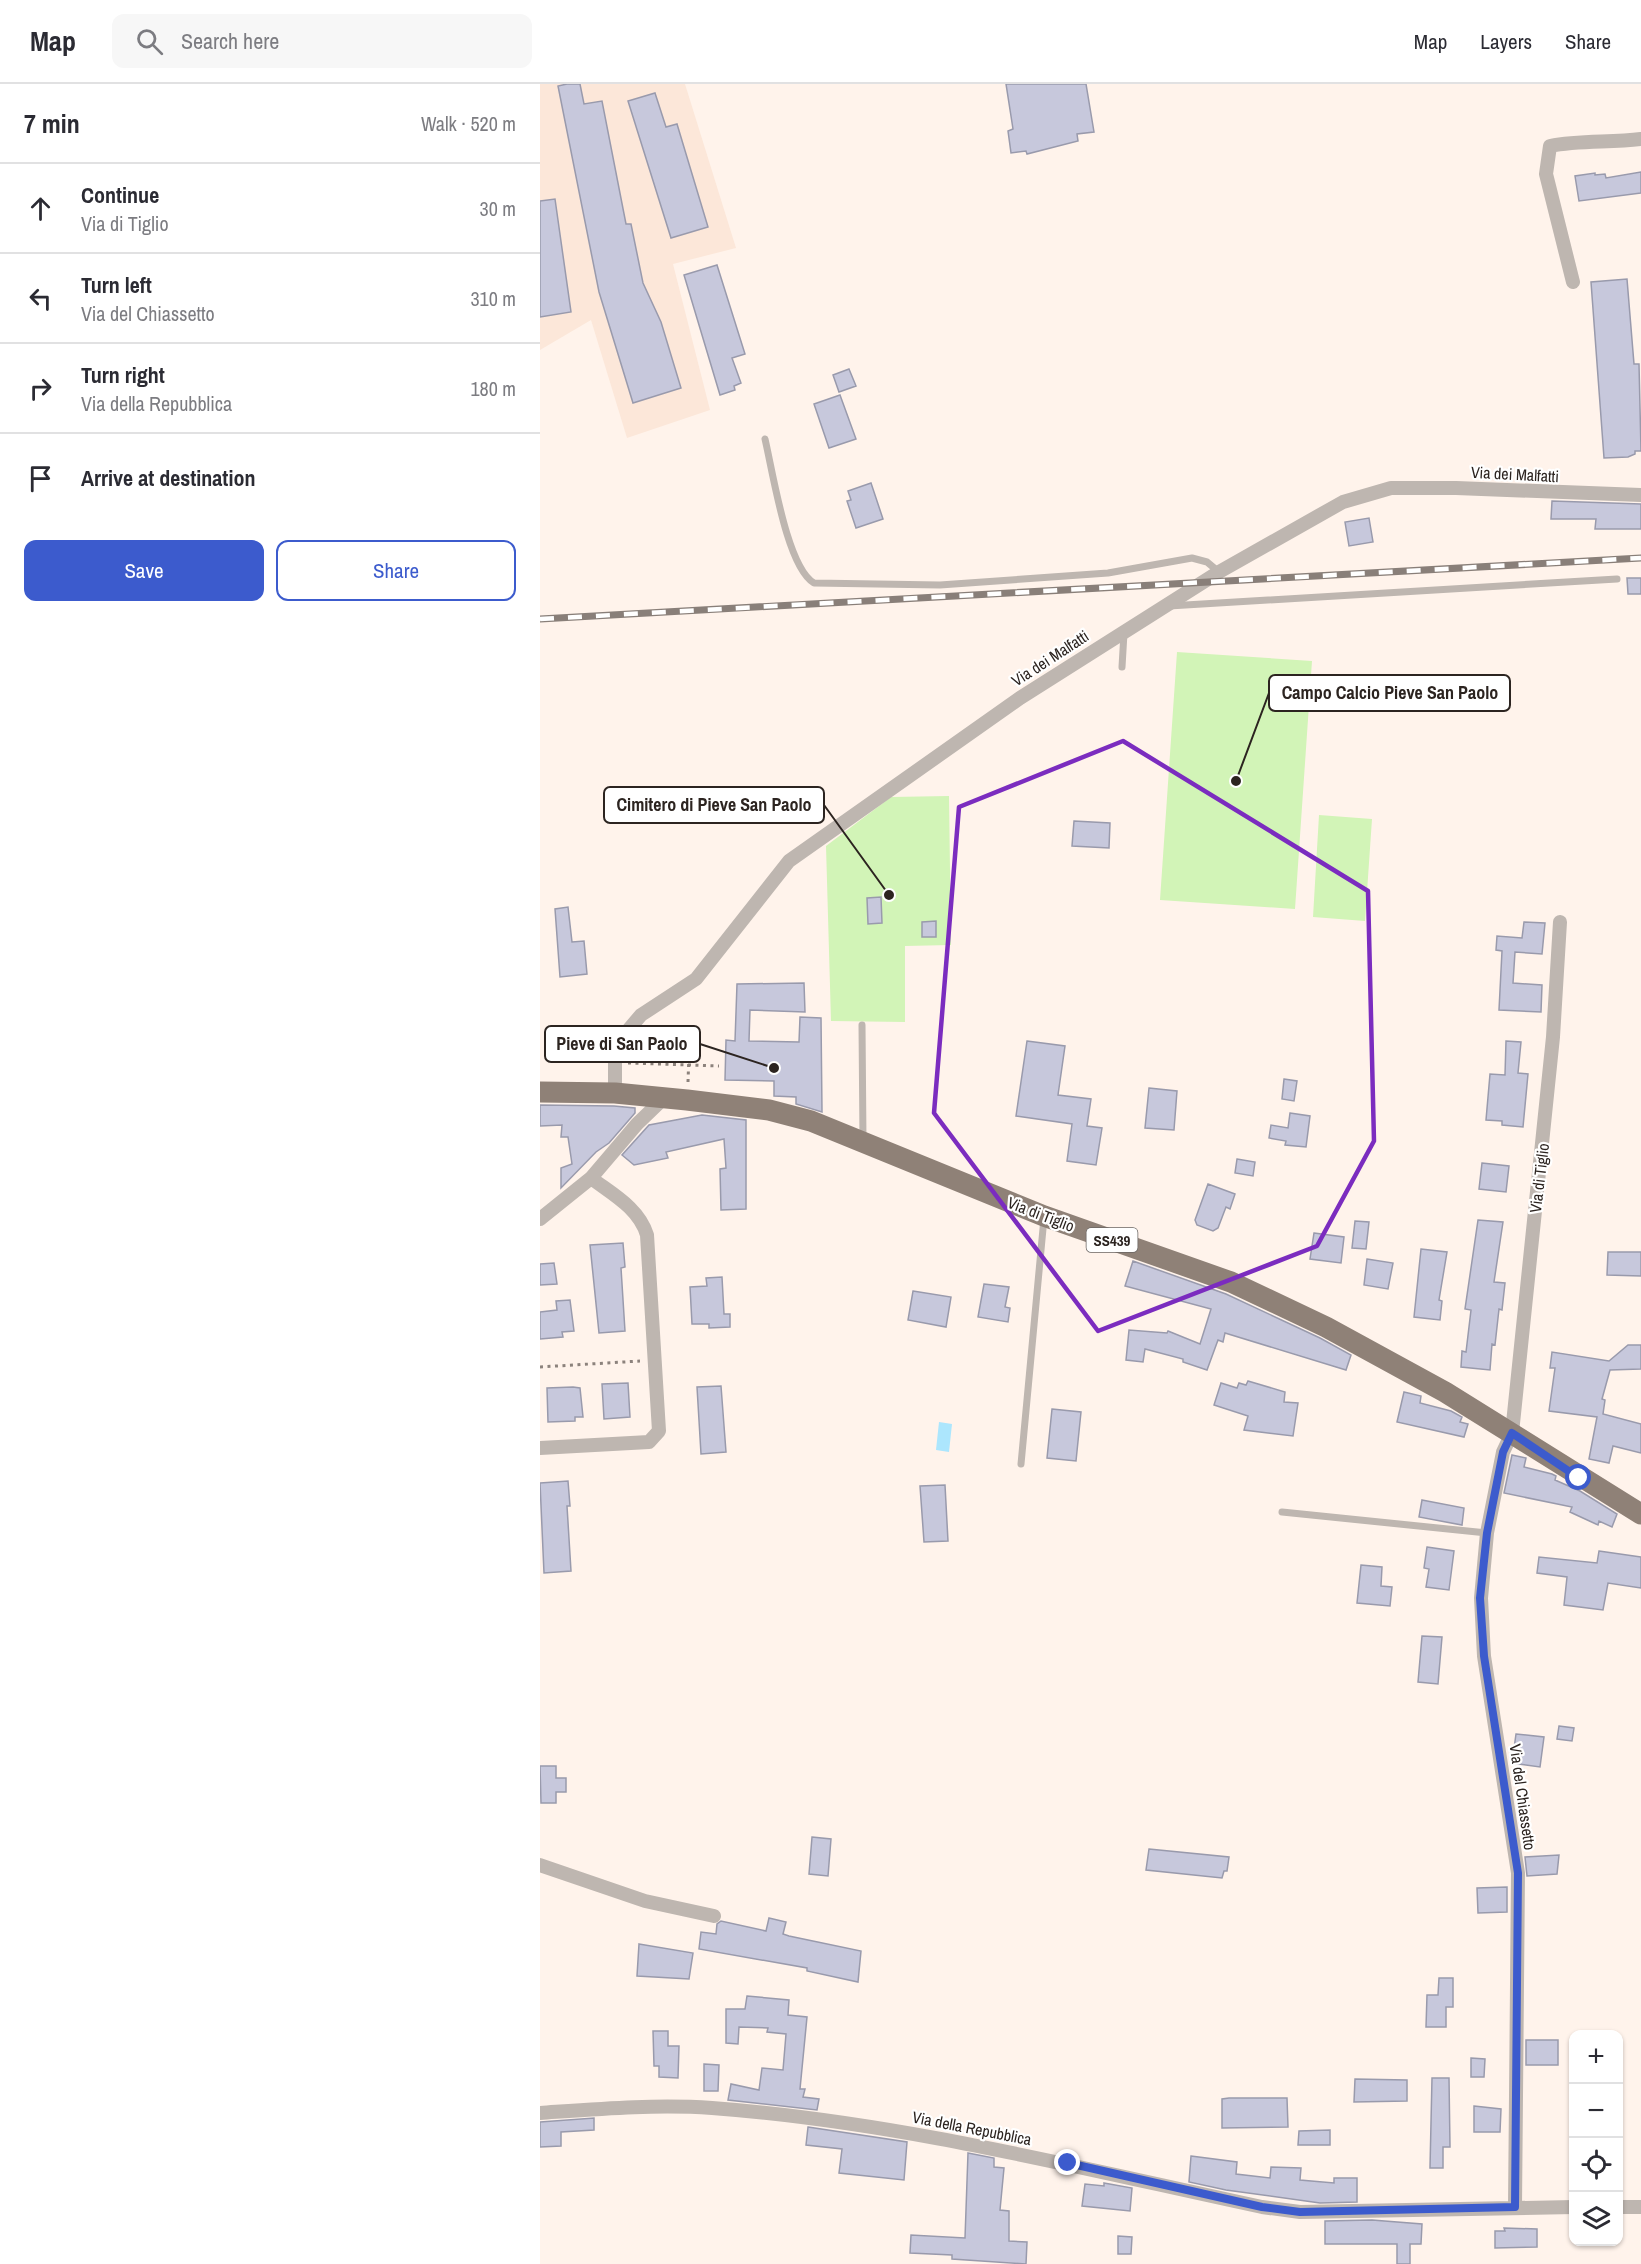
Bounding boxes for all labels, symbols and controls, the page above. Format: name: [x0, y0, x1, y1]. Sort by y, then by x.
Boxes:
search box: [112, 14, 532, 68]
text: Map: [30, 22, 76, 60]
icon: search: [133, 25, 166, 58]
text: Search here: [181, 26, 279, 56]
text: Map: [1414, 27, 1447, 56]
text: Layers: [1480, 27, 1532, 56]
text: Share: [1565, 27, 1611, 56]
text: 7 min: [24, 106, 80, 141]
text: Walk · 520 m: [421, 110, 516, 137]
text: Continue: [81, 180, 159, 210]
icon: ahead: [24, 192, 57, 225]
text: 30 m: [480, 195, 516, 222]
text: Via di Tiglio: [81, 210, 169, 237]
text: Turn left: [81, 270, 152, 300]
icon: left: [24, 282, 57, 315]
text: 310 m: [470, 285, 516, 312]
text: Via del Chiassetto: [81, 300, 215, 327]
text: Turn right: [81, 360, 165, 390]
icon: right: [24, 372, 57, 405]
text: 180 m: [470, 375, 516, 402]
text: Via della Repubblica: [81, 390, 232, 417]
street label: Via dei Malfatti: [1470, 461, 1560, 487]
icon: arrive: [24, 462, 57, 495]
text: Arrive at destination: [81, 463, 255, 493]
button: Save: [24, 540, 264, 601]
button: Share: [276, 540, 516, 601]
street label: Via dei Malfatti: [1007, 625, 1093, 691]
callout: Campo Calcio Pieve San Paolo: [1269, 675, 1510, 711]
text: Campo Calcio Pieve San Paolo: [1282, 680, 1498, 705]
callout: Cimitero di Pieve San Paolo: [604, 787, 824, 823]
text: Cimitero di Pieve San Paolo: [616, 792, 812, 817]
callout: Pieve di San Paolo: [545, 1026, 700, 1062]
text: Pieve di San Paolo: [556, 1031, 688, 1056]
street label: Via di Tiglio: [1524, 1142, 1554, 1214]
street label: Via di Tiglio: [1004, 1191, 1078, 1237]
road number: SS439: [1086, 1228, 1138, 1252]
route start: [1565, 1464, 1591, 1490]
street label: Via del Chiassetto: [1505, 1742, 1541, 1852]
map controls: [1569, 2030, 1623, 2246]
button: +: [1569, 2030, 1623, 2084]
button: −: [1569, 2084, 1623, 2138]
street label: Via della Repubblica: [911, 2106, 1034, 2150]
button: locate: [1569, 2138, 1623, 2192]
route end: [1054, 2149, 1080, 2175]
button: layers: [1569, 2192, 1623, 2246]

